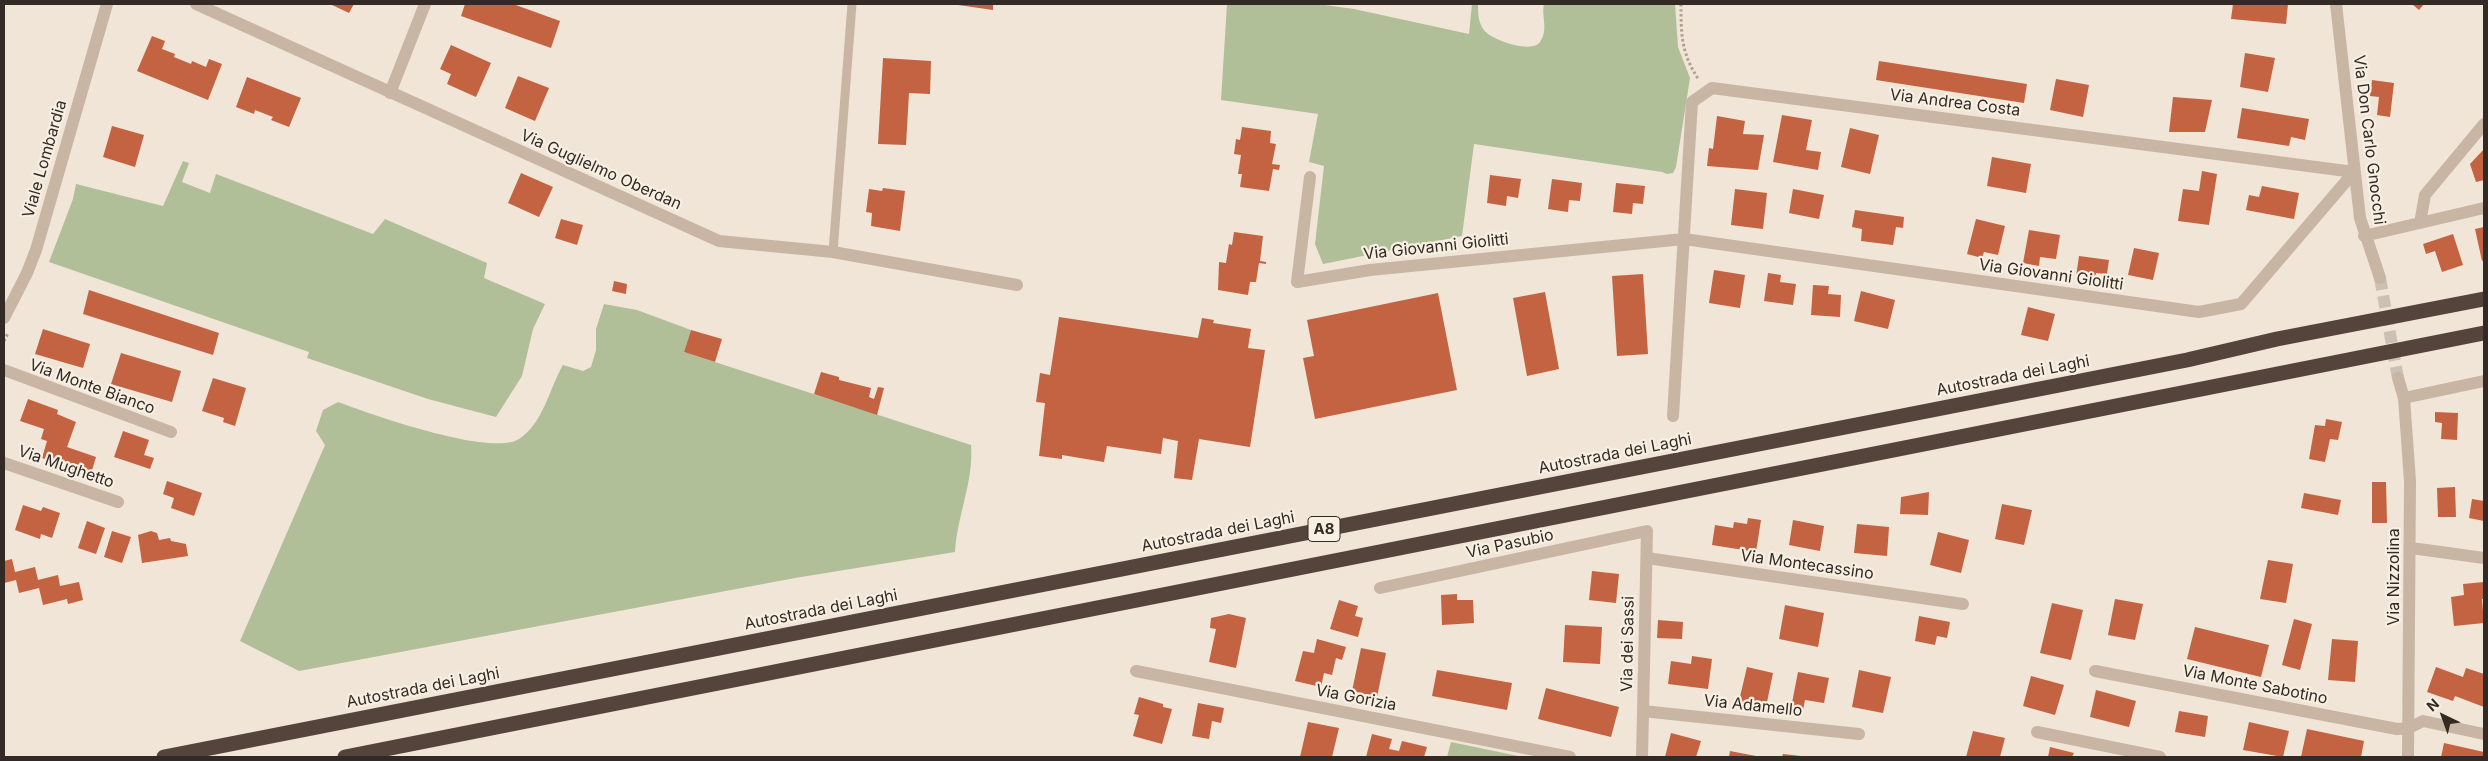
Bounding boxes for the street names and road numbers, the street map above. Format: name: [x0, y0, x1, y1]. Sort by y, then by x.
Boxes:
street label: Via Don Carlo Gnocchi: [2349, 54, 2389, 226]
street label: Via Andrea Costa: [1889, 85, 2021, 121]
street label: Viale Lombardia: [19, 98, 71, 220]
street label: Via Guglielmo Oberdan: [518, 126, 684, 214]
street label: Via Giovanni Giolitti: [1363, 230, 1509, 264]
street label: Via Giovanni Giolitti: [1977, 255, 2125, 295]
street label: Autostrada dei Laghi: [1935, 352, 2091, 400]
street label: Via Monte Bianco: [27, 355, 157, 419]
street label: Autostrada dei Laghi: [1537, 430, 1693, 478]
street label: Via Mughetto: [15, 442, 117, 492]
street label: Autostrada dei Laghi: [1140, 508, 1296, 556]
road number: A8: [1308, 516, 1340, 542]
street label: Via Pasubio: [1465, 525, 1555, 563]
street label: Via Nizzolina: [2384, 528, 2404, 626]
street label: Via Montecassino: [1739, 546, 1875, 584]
street label: Autostrada dei Laghi: [743, 586, 899, 634]
street label: Via dei Sassi: [1618, 596, 1638, 692]
street label: Via Monte Sabotino: [2181, 661, 2329, 709]
street label: Autostrada dei Laghi: [345, 664, 501, 712]
street label: Via Gorizia: [1314, 681, 1398, 715]
street label: Via Adamello: [1703, 691, 1803, 721]

